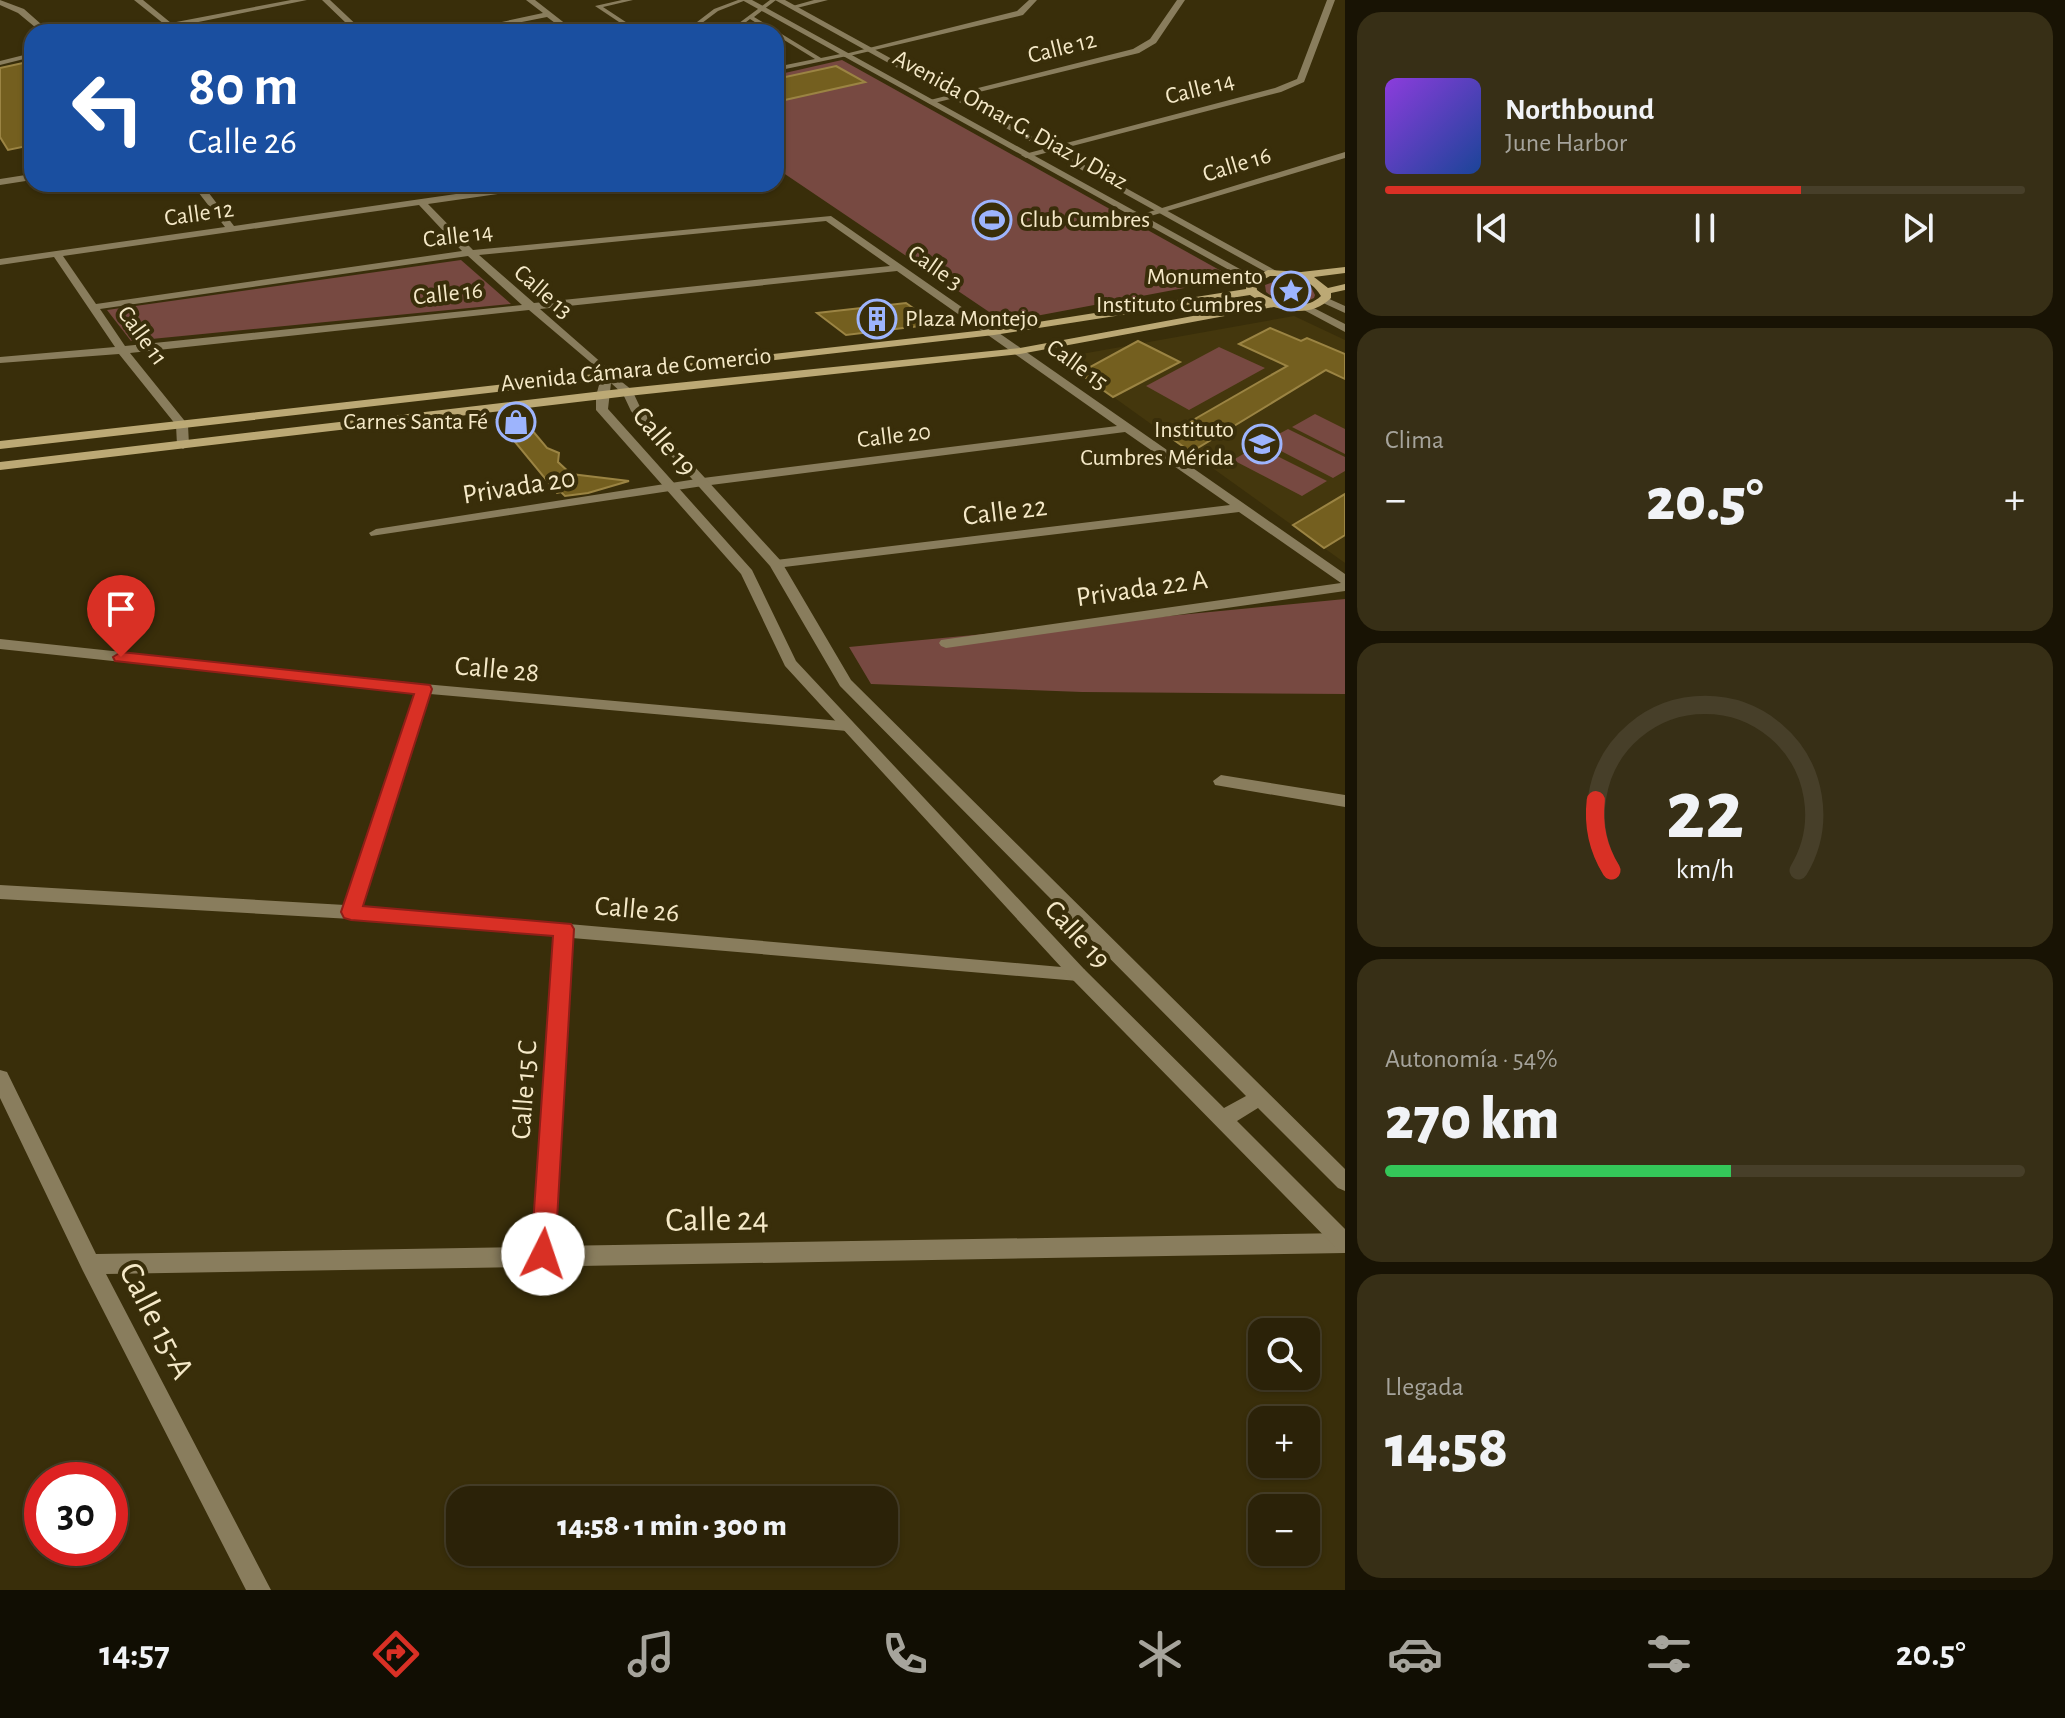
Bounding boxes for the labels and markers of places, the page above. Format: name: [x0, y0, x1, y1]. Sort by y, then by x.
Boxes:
sports icon: Club Cumbres: [971, 199, 1013, 241]
place label: Club Cumbres: [1020, 208, 1150, 232]
place label: Monumento Instituto Cumbres: [1096, 265, 1263, 317]
place icon: Monumento Instituto Cumbres: [1270, 270, 1312, 312]
building icon: Plaza Montejo: [856, 298, 898, 340]
place label: Plaza Montejo: [905, 307, 1038, 331]
shop icon: Carnes Santa Fé: [495, 401, 537, 443]
place label: Carnes Santa Fé: [343, 410, 488, 434]
place label: Instituto Cumbres Mérida: [1080, 418, 1234, 470]
school or university icon: Instituto Cumbres Mérida: [1241, 423, 1283, 465]
pin: [87, 575, 155, 657]

